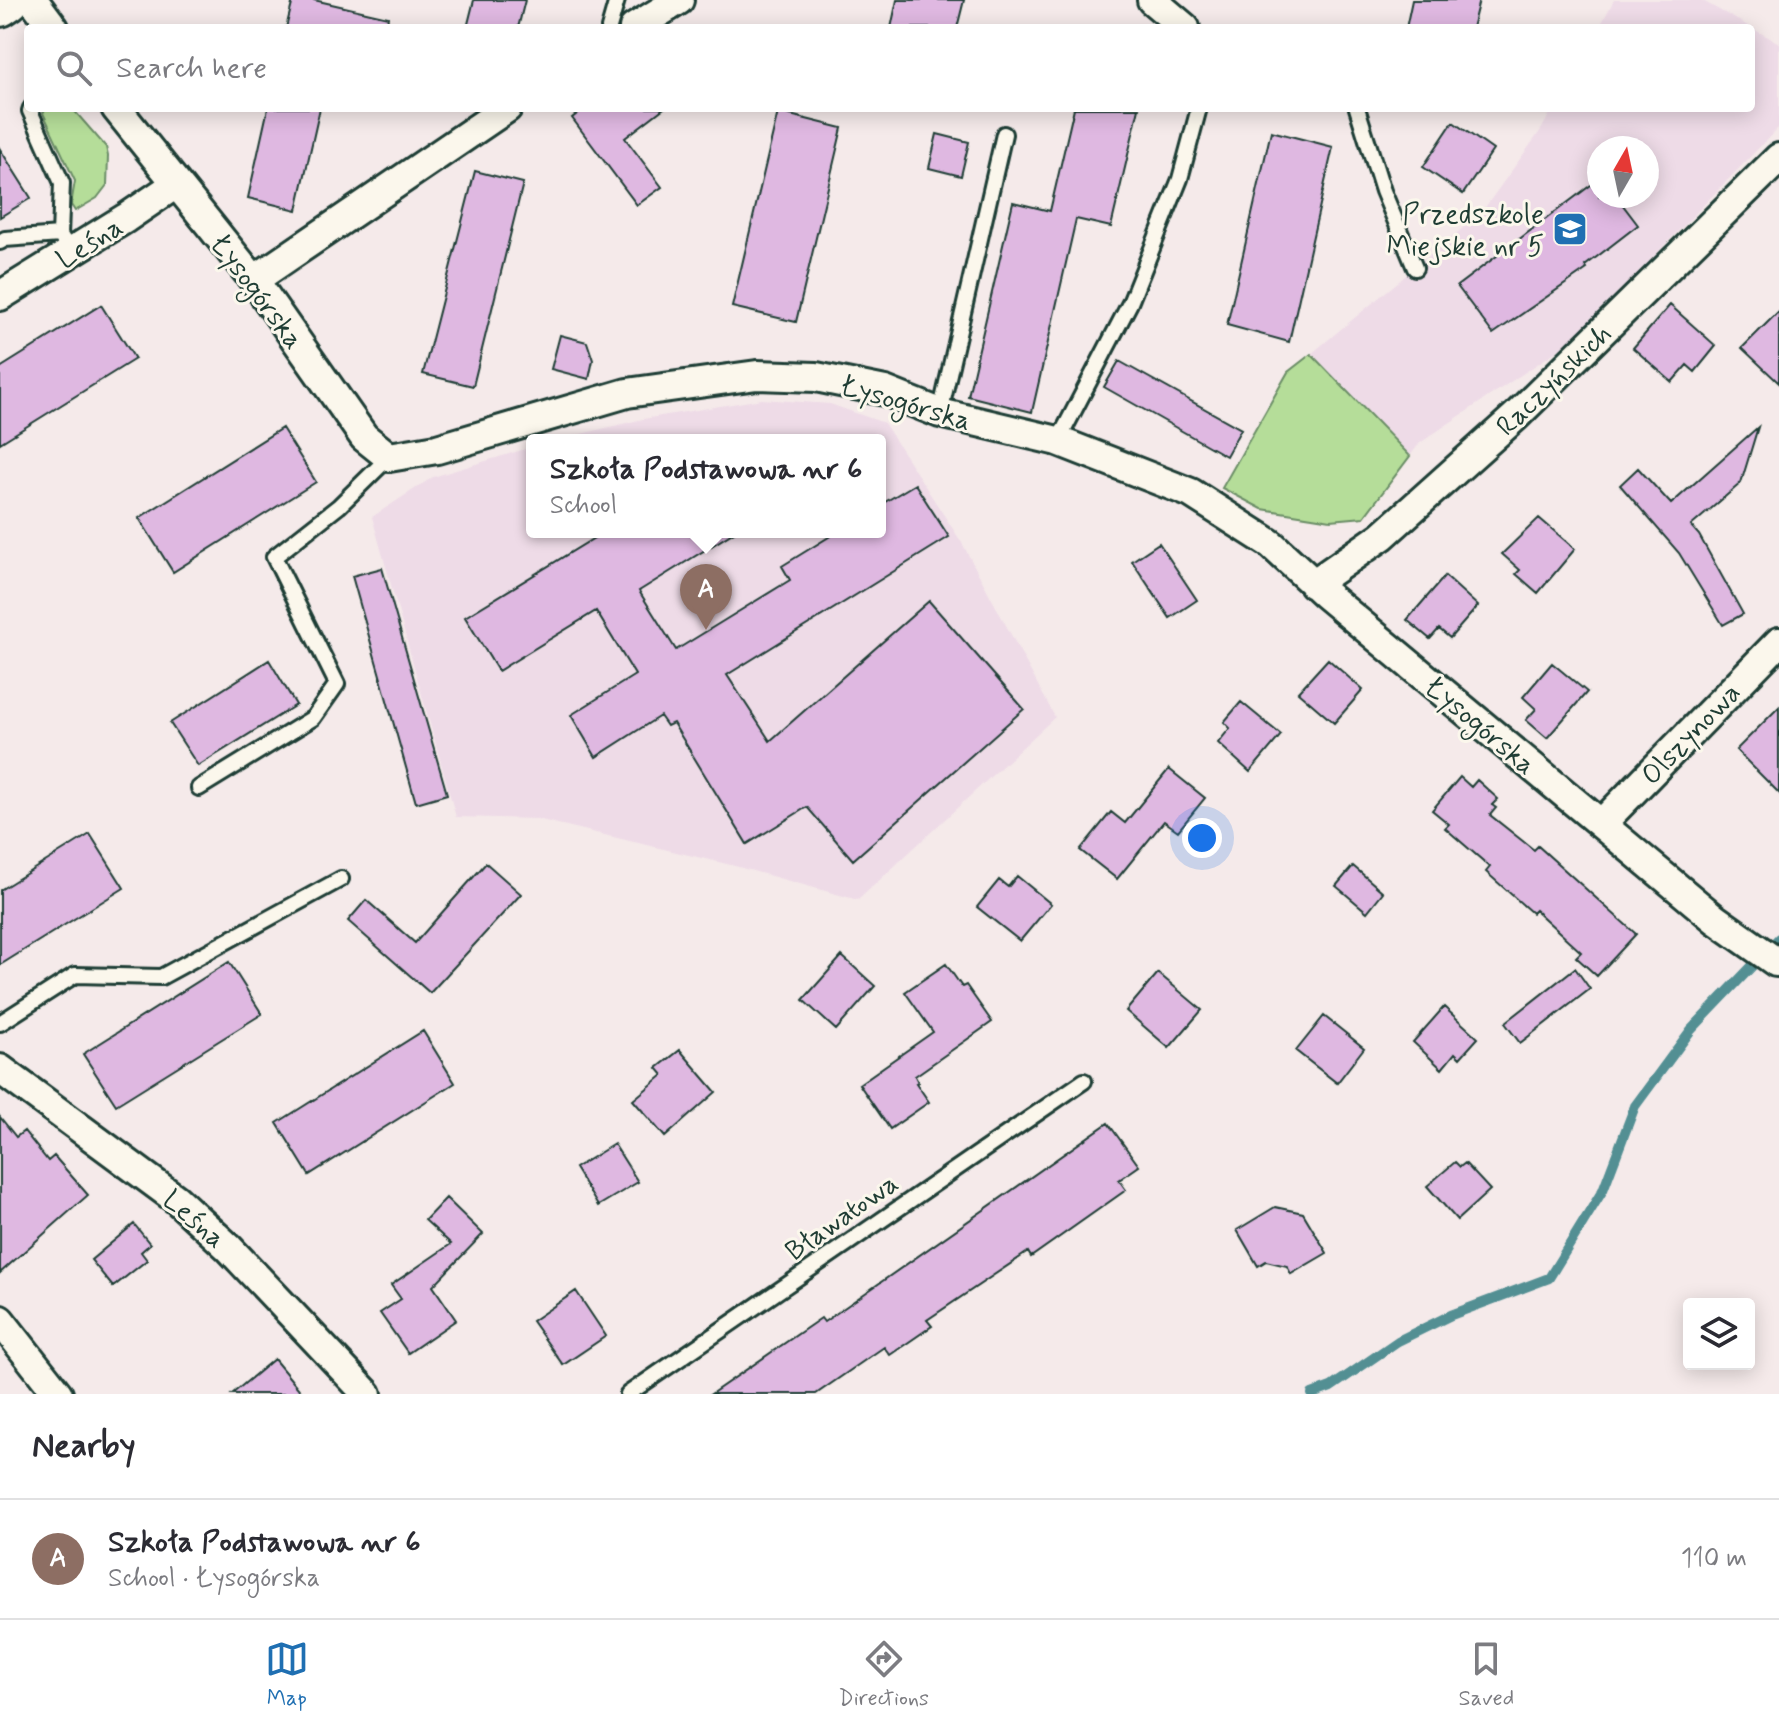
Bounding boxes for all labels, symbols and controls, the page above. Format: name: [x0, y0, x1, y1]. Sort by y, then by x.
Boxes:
search box: [24, 24, 1755, 112]
icon: search: [52, 46, 96, 90]
text: Search here: [116, 49, 267, 88]
north arrow: [1587, 136, 1659, 208]
place label: Przedszkole Miejskie nr 5: [1387, 197, 1544, 266]
street label: Leśna: [50, 209, 131, 279]
school or university icon: Przedszkole Miejskie nr 5: [1551, 210, 1589, 248]
street label: Łysogórska: [199, 228, 311, 359]
street label: Raczyńskich: [1489, 316, 1620, 445]
street label: Łysogórska: [835, 368, 975, 443]
popup: [526, 434, 886, 538]
text: Szkoła Podstawowa nr 6: [550, 450, 862, 489]
text: School: [550, 489, 617, 523]
pin: A: [680, 564, 732, 630]
street label: Łysogórska: [1415, 670, 1543, 786]
street label: Olszynowa: [1634, 676, 1750, 794]
your location: [1182, 818, 1222, 858]
street label: Bławatowa: [779, 1166, 906, 1270]
street label: Leśna: [154, 1182, 233, 1257]
map controls: [1683, 1298, 1755, 1370]
button: layers: [1683, 1298, 1755, 1370]
text: Nearby: [32, 1424, 136, 1469]
text: Szkoła Podstawowa nr 6: [108, 1523, 421, 1562]
text: A: [49, 1542, 67, 1576]
text: 110 m: [1681, 1542, 1747, 1576]
text: School · Łysogórska: [108, 1562, 320, 1596]
tab: Map: [265, 1637, 309, 1713]
tab: Directions: [838, 1637, 929, 1713]
tab: Saved: [1459, 1637, 1514, 1713]

